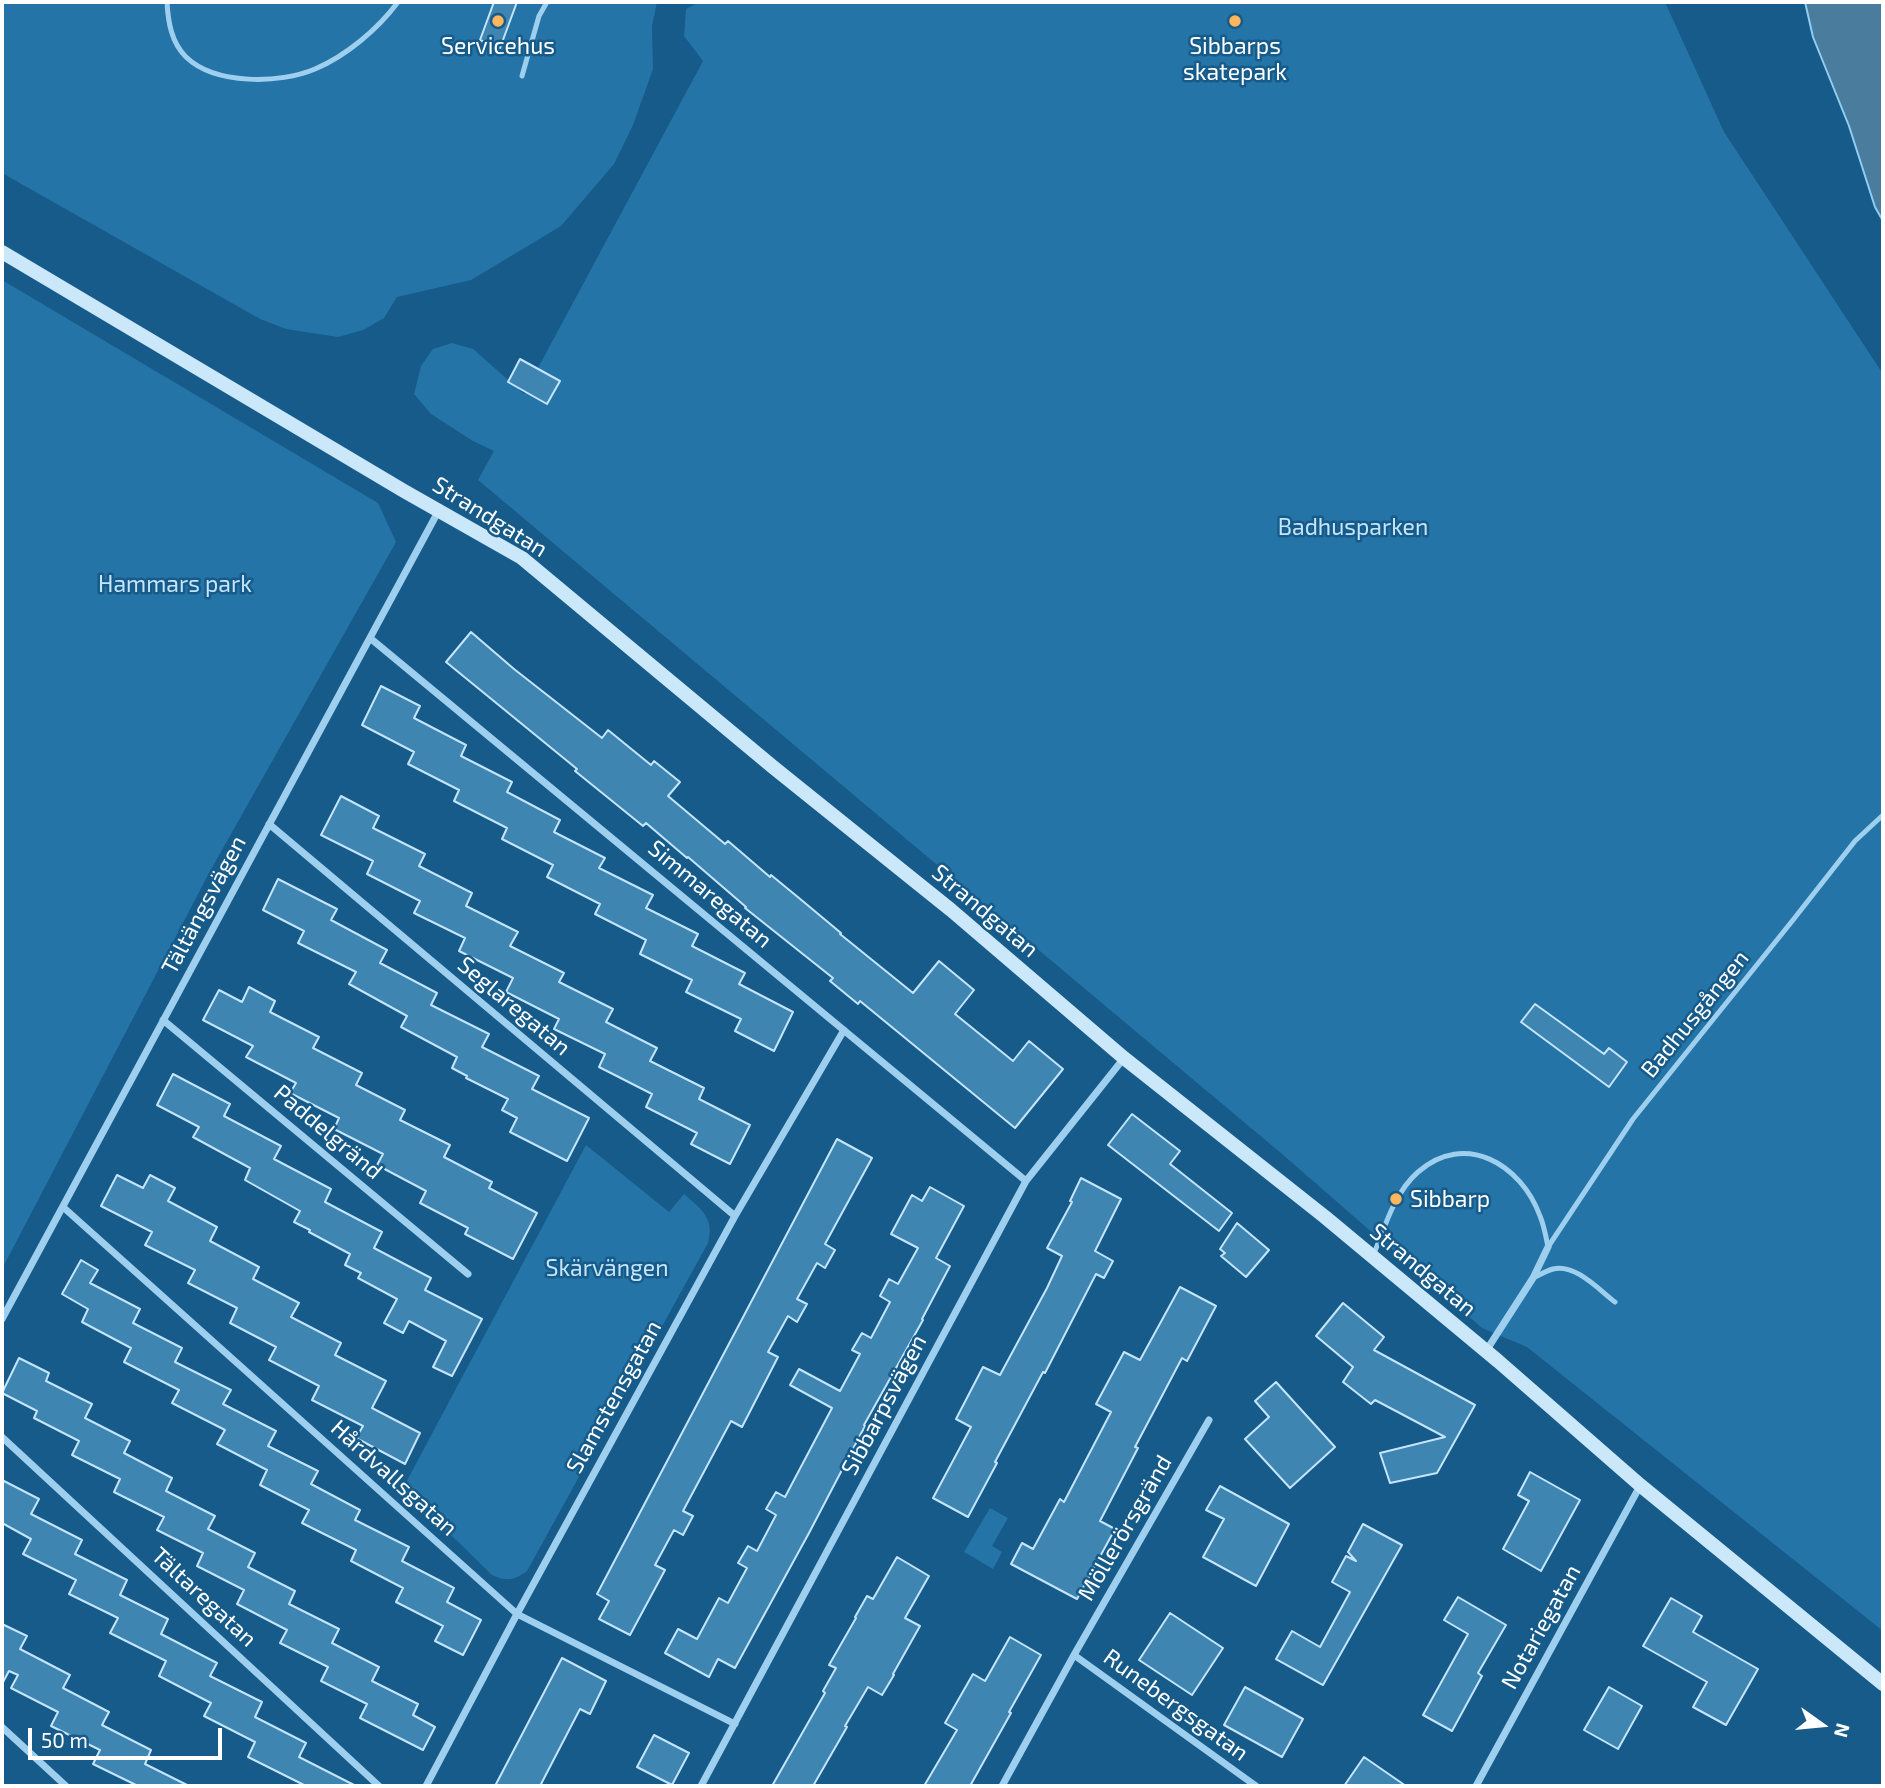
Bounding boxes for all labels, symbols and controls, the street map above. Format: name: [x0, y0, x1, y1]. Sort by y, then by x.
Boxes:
marker: Servicehus: [490, 13, 506, 29]
marker: Sibbarps skatepark: [1227, 13, 1243, 29]
place label: Servicehus: [441, 32, 555, 60]
place label: Sibbarps skatepark: [1183, 32, 1287, 86]
street label: Strandgatan: [428, 471, 552, 563]
park label: Badhusparken: [1278, 513, 1428, 541]
park label: Hammars park: [98, 570, 252, 598]
street label: Tältängsvägen: [156, 831, 252, 979]
street label: Simmaregatan: [643, 834, 777, 954]
street label: Strandgatan: [926, 859, 1044, 963]
street label: Badhusgången: [1635, 945, 1755, 1083]
street label: Seglaregatan: [452, 951, 576, 1061]
street label: Paddelgränd: [268, 1079, 388, 1185]
place label: Sibbarp: [1410, 1185, 1490, 1213]
marker: Sibbarp: [1388, 1191, 1404, 1207]
street label: Strandgatan: [1364, 1218, 1482, 1322]
park label: Skärvängen: [546, 1254, 668, 1282]
street label: Slamstensgatan: [561, 1316, 667, 1478]
street label: Sibbarpsvägen: [835, 1330, 933, 1480]
street label: Hårdvallsgatan: [325, 1414, 463, 1542]
street label: Möllerörsgränd: [1072, 1450, 1178, 1606]
street label: Tältaregatan: [146, 1541, 262, 1653]
street label: Notariegatan: [1495, 1560, 1587, 1694]
street label: Runebergsgatan: [1098, 1643, 1254, 1767]
north arrow: [1787, 1690, 1857, 1760]
scale bar: [32, 1714, 226, 1758]
text: N: [1830, 1721, 1856, 1740]
text: 50 m: [41, 1727, 88, 1752]

